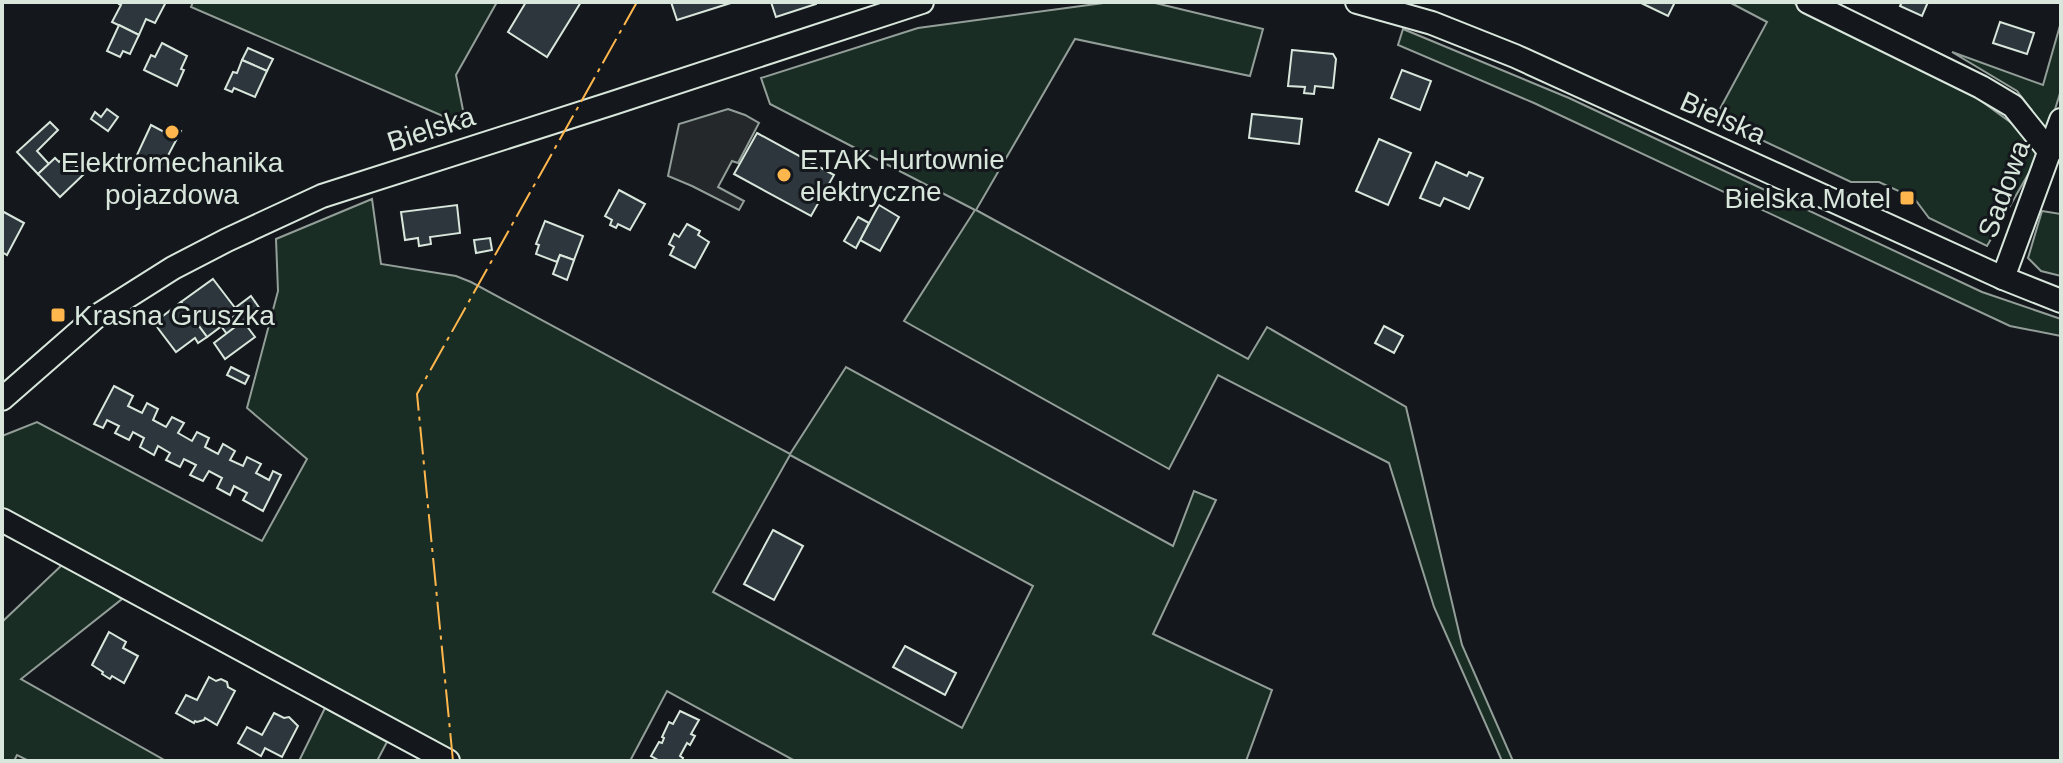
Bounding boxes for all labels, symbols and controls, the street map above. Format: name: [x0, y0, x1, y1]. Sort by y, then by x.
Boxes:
street label: Bielska: [1675, 85, 1771, 151]
street label: Bielska: [383, 100, 479, 158]
marker: Elektromechanika pojazdowa: [163, 123, 181, 141]
street label: Sadowa: [1972, 136, 2036, 242]
place label: ETAK Hurtownie elektryczne: [800, 144, 1005, 207]
place label: Elektromechanika pojazdowa: [61, 147, 284, 210]
marker: ETAK Hurtownie elektryczne: [775, 166, 793, 184]
place label: Bielska Motel: [1724, 183, 1891, 214]
marker: Bielska Motel: [1898, 189, 1916, 207]
place label: Krasna Gruszka: [74, 300, 275, 331]
marker: Krasna Gruszka: [49, 306, 67, 324]

